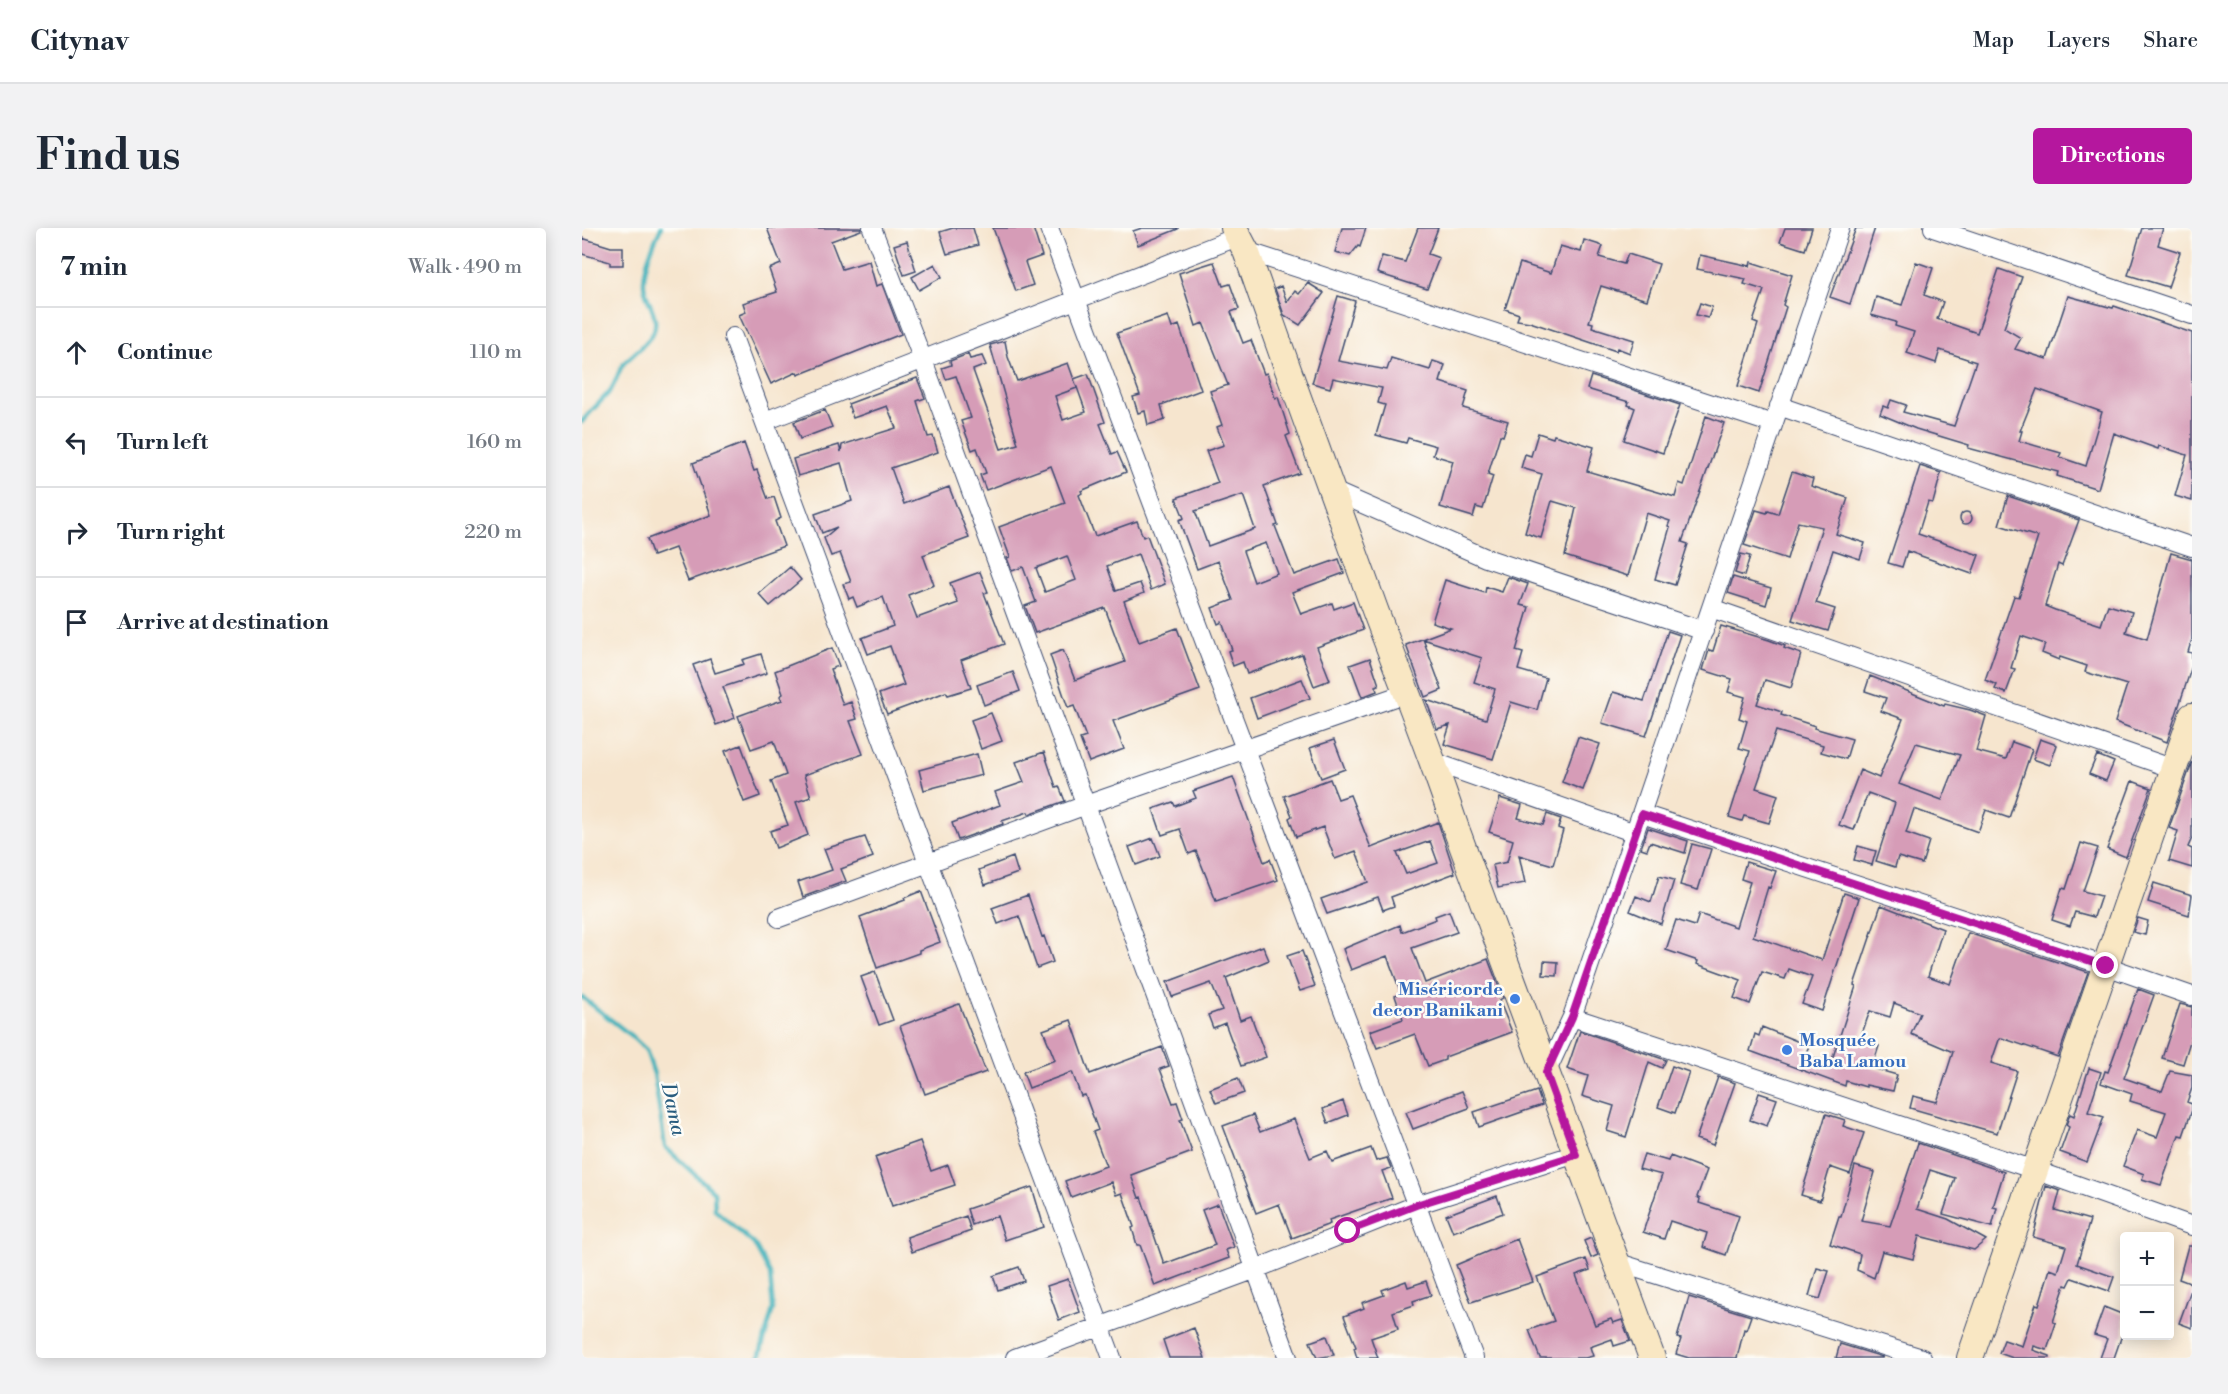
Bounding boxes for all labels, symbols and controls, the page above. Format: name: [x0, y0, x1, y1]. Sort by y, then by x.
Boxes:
text: Citynav: [30, 24, 129, 59]
text: Map: [1973, 28, 2014, 54]
text: Layers: [2047, 28, 2110, 54]
text: Share: [2143, 28, 2198, 54]
button: Directions: [2033, 128, 2192, 184]
text: Find us: [36, 130, 180, 183]
text: 7 min: [60, 251, 127, 283]
text: Walk · 490 m: [408, 255, 522, 280]
icon: ahead: [60, 336, 93, 369]
text: Continue: [117, 339, 213, 366]
text: 110 m: [470, 340, 522, 365]
icon: left: [60, 426, 93, 459]
text: Turn left: [117, 429, 208, 456]
text: 160 m: [467, 430, 522, 455]
icon: right: [60, 516, 93, 549]
text: Turn right: [117, 519, 225, 546]
text: 220 m: [464, 520, 522, 545]
icon: arrive: [60, 606, 93, 639]
text: Arrive at destination: [117, 609, 329, 636]
route end: [2092, 952, 2118, 978]
place label: Miséricorde decor Banikani: [1372, 978, 1503, 1022]
marker: Miséricorde decor Banikani: [1508, 992, 1522, 1006]
place label: Mosquée Baba Lamou: [1799, 1029, 1906, 1073]
marker: Mosquée Baba Lamou: [1780, 1043, 1794, 1057]
water label: Dama: [655, 1079, 691, 1139]
route start: [1334, 1217, 1360, 1243]
map controls: [2120, 1232, 2174, 1340]
button: +: [2120, 1232, 2174, 1286]
button: −: [2120, 1286, 2174, 1340]

